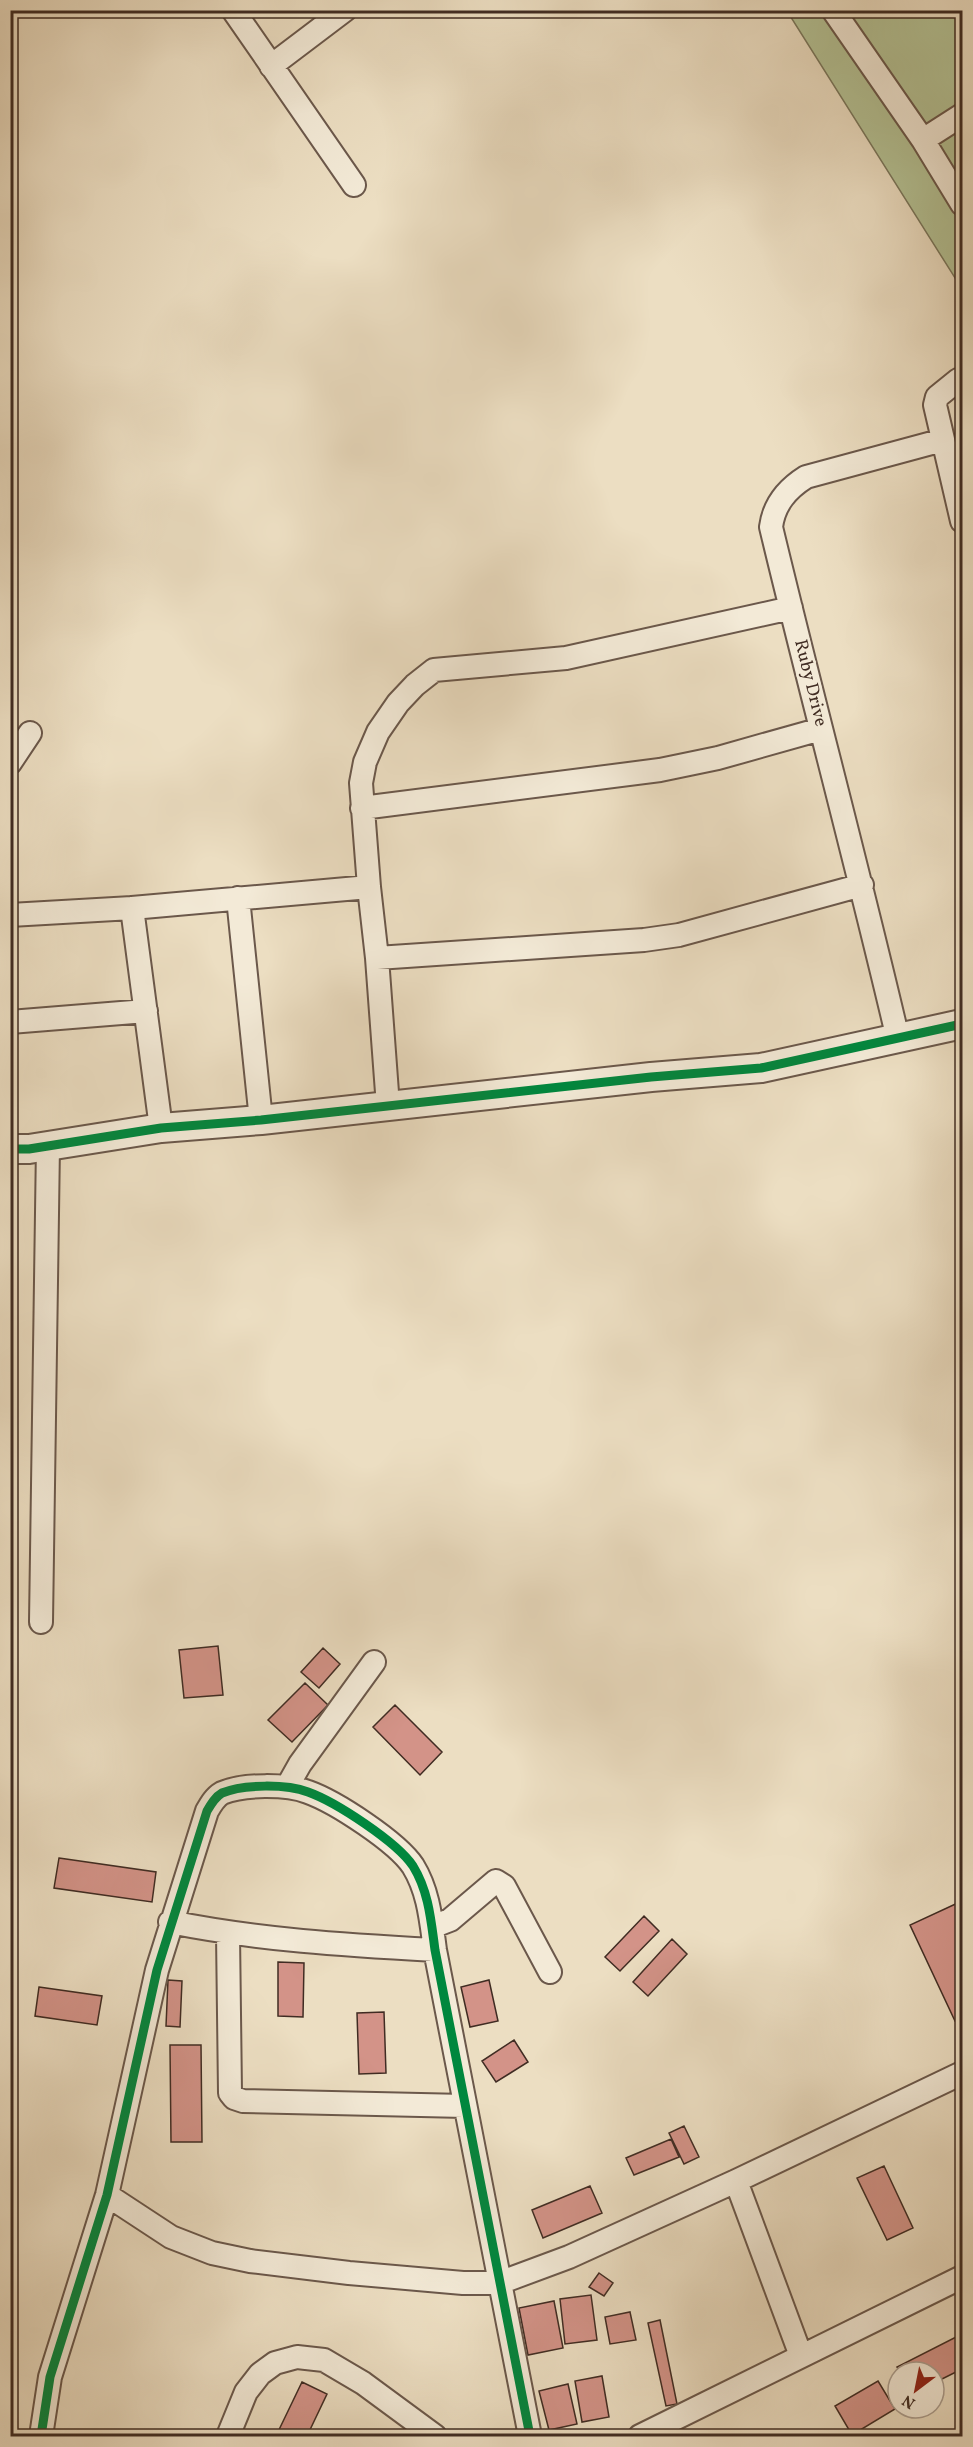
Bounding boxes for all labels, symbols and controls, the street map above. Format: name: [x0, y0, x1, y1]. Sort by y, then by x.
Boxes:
street label: Ruby Drive: [787, 637, 833, 729]
north arrow: [886, 2360, 946, 2420]
text: N: [898, 2388, 920, 2413]

